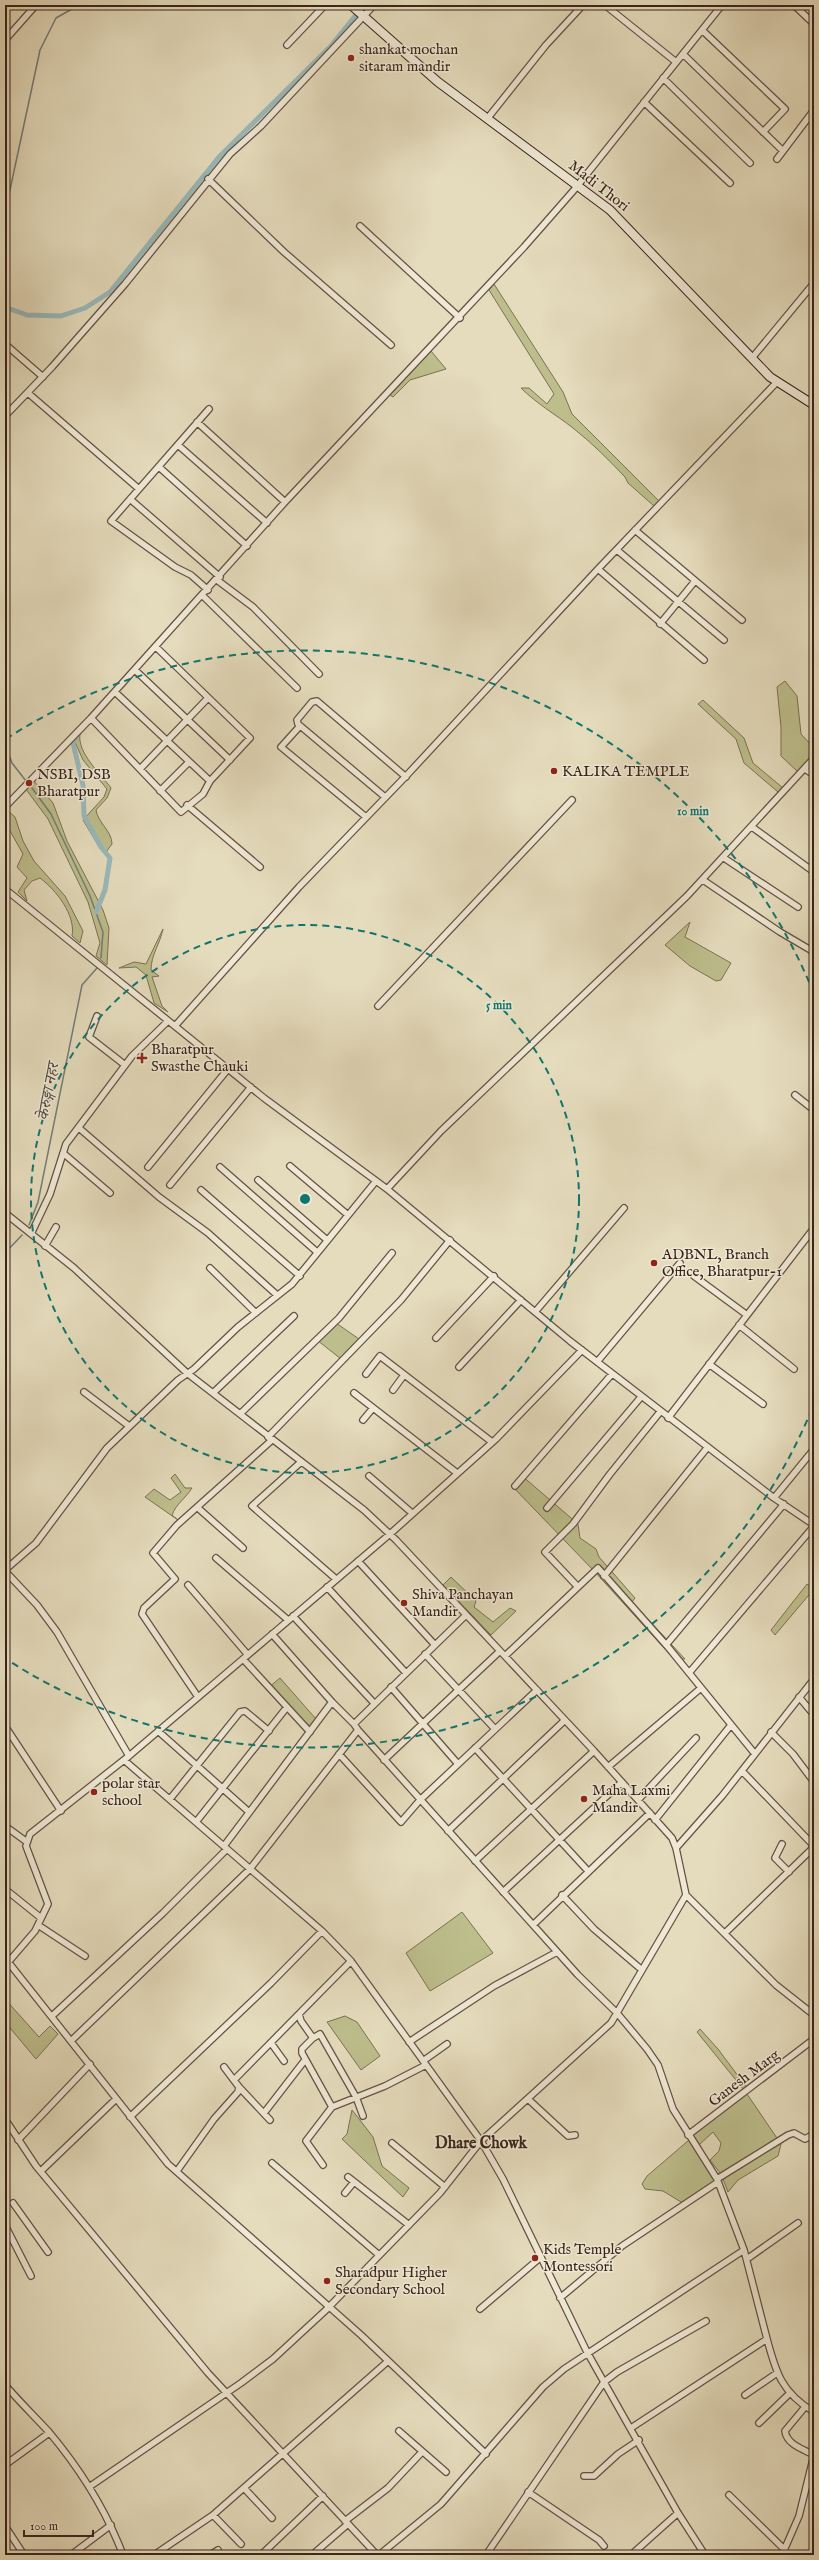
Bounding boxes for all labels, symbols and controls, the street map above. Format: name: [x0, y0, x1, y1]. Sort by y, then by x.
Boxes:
place label: shankat mochan sitaram mandir: [359, 40, 458, 76]
marker: shankat mochan sitaram mandir: [346, 53, 356, 63]
street label: Madi Thori: [565, 156, 633, 216]
place label: KALIKA TEMPLE: [562, 762, 690, 781]
place label: NSBI, DSB Bharatpur: [37, 765, 111, 801]
marker: KALIKA TEMPLE: [549, 766, 559, 776]
marker: NSBI, DSB Bharatpur: [24, 778, 34, 788]
text: 10 min: [677, 804, 710, 819]
text: 5 min: [486, 998, 513, 1013]
place label: Bharatpur Swasthe Chauki: [151, 1040, 248, 1076]
marker: Bharatpur Swasthe Chauki: [136, 1052, 148, 1064]
water label: केरुङ्गा नहर: [33, 1058, 65, 1122]
centre of rings: [298, 1192, 312, 1206]
place label: ADBNL, Branch Office, Bharatpur-1: [661, 1245, 782, 1281]
marker: ADBNL, Branch Office, Bharatpur-1: [649, 1258, 659, 1268]
place label: Shiva Panchayan Mandir: [412, 1585, 514, 1621]
marker: Shiva Panchayan Mandir: [399, 1598, 409, 1608]
place label: polar star school: [102, 1774, 160, 1810]
place label: Maha Laxmi Mandir: [592, 1781, 670, 1817]
marker: polar star school: [89, 1787, 99, 1797]
marker: Maha Laxmi Mandir: [579, 1794, 589, 1804]
street label: Ganesh Marg: [705, 2045, 784, 2111]
district label: Dhare Chowk: [435, 2134, 528, 2154]
place label: Kids Temple Montessori: [543, 2240, 622, 2276]
marker: Kids Temple Montessori: [530, 2253, 540, 2263]
place label: Sharadpur Higher Secondary School: [335, 2263, 448, 2299]
marker: Sharadpur Higher Secondary School: [322, 2276, 332, 2286]
scale bar: [24, 2512, 93, 2538]
text: 100 m: [30, 2519, 58, 2534]

